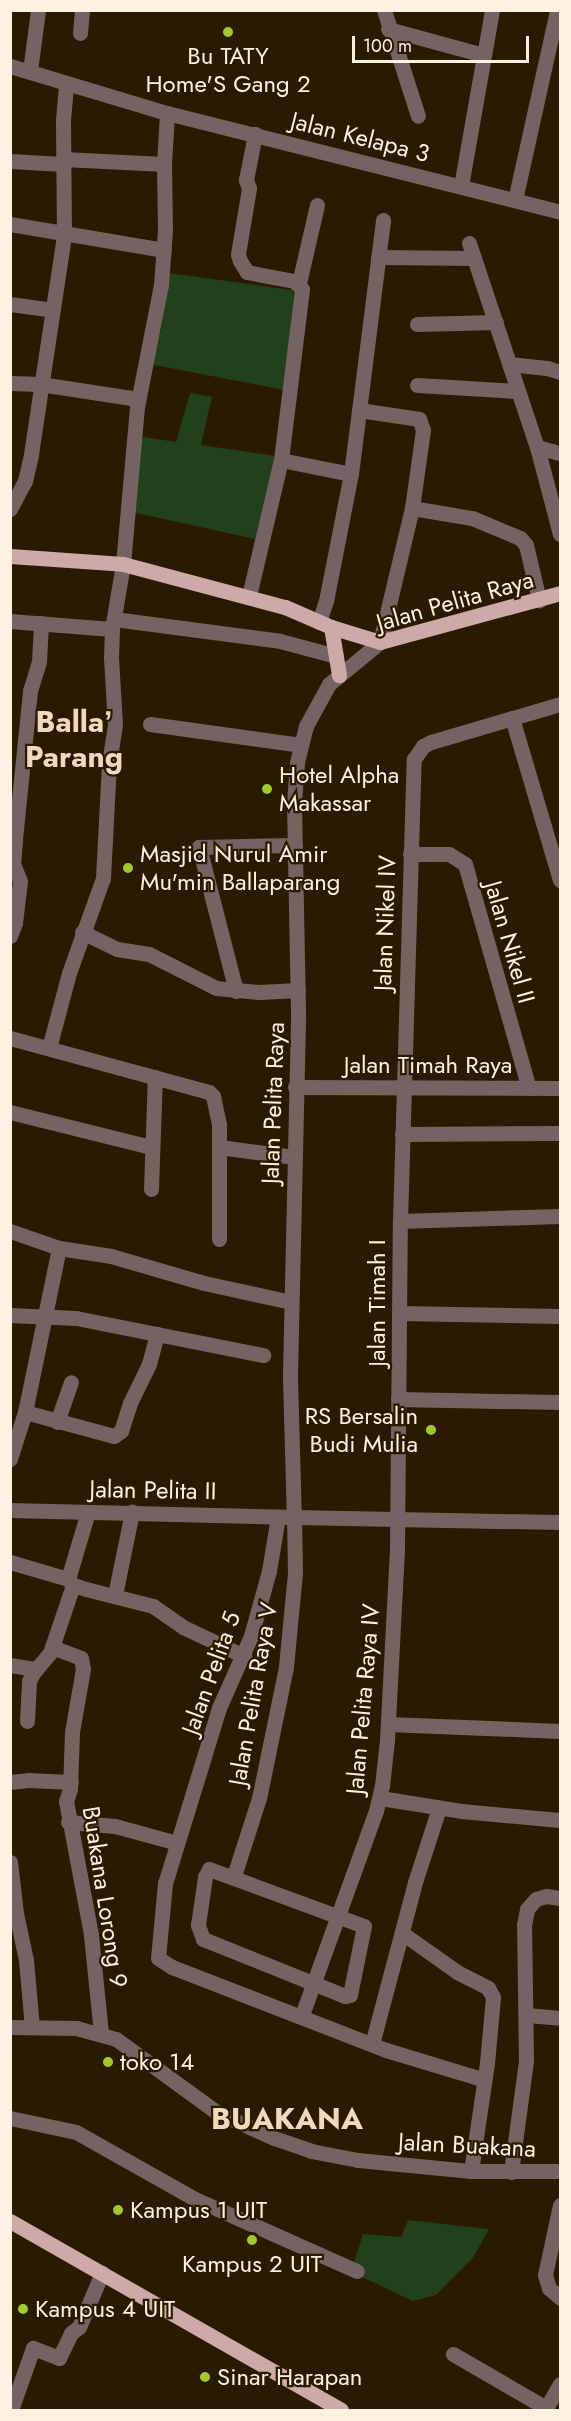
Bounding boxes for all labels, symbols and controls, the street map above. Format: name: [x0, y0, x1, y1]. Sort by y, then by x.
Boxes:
scale bar: [355, 24, 532, 62]
marker: Bu TATY Home'S Gang 2: [221, 25, 235, 39]
text: 100 m: [363, 33, 412, 59]
place label: Bu TATY Home'S Gang 2: [145, 42, 311, 98]
street label: Jalan Kelapa 3: [288, 106, 432, 168]
street label: Jalan Pelita Raya: [373, 565, 537, 637]
district label: Ballaʼ Parang: [20, 704, 128, 774]
place label: Hotel Alpha Makassar: [279, 761, 399, 817]
marker: Hotel Alpha Makassar: [260, 782, 274, 796]
place label: Masjid Nurul Amir Mu'min Ballaparang: [140, 840, 341, 896]
street label: Jalan Nikel IV: [368, 855, 402, 991]
marker: Masjid Nurul Amir Mu'min Ballaparang: [121, 861, 135, 875]
street label: Jalan Nikel II: [479, 877, 541, 1007]
street label: Jalan Pelita Raya: [256, 1021, 290, 1185]
street label: Jalan Timah Raya: [344, 1051, 512, 1079]
street label: Jalan Timah I: [363, 1239, 391, 1367]
place label: RS Bersalin Budi Mulia: [305, 1402, 418, 1458]
marker: RS Bersalin Budi Mulia: [422, 1421, 440, 1439]
street label: Jalan Pelita II: [89, 1474, 217, 1506]
street label: Jalan Pelita Raya V: [223, 1600, 283, 1788]
street label: Jalan Pelita Raya IV: [340, 1603, 386, 1795]
street label: Jalan Pelita 5: [175, 1608, 247, 1738]
street label: Buakana Lorong 9: [76, 1804, 134, 1990]
place label: toko 14: [120, 2048, 194, 2076]
marker: toko 14: [101, 2055, 115, 2069]
district label: BUAKANA: [206, 2101, 368, 2137]
street label: Jalan Buakana: [397, 2127, 537, 2163]
place label: Kampus 1 UIT: [130, 2196, 267, 2224]
marker: Kampus 1 UIT: [111, 2203, 125, 2217]
marker: Kampus 2 UIT: [245, 2233, 259, 2247]
place label: Kampus 2 UIT: [182, 2250, 322, 2278]
place label: Kampus 4 UIT: [35, 2295, 175, 2323]
marker: Kampus 4 UIT: [16, 2302, 30, 2316]
place label: Sinar Harapan: [217, 2363, 362, 2391]
marker: Sinar Harapan: [198, 2370, 212, 2384]

